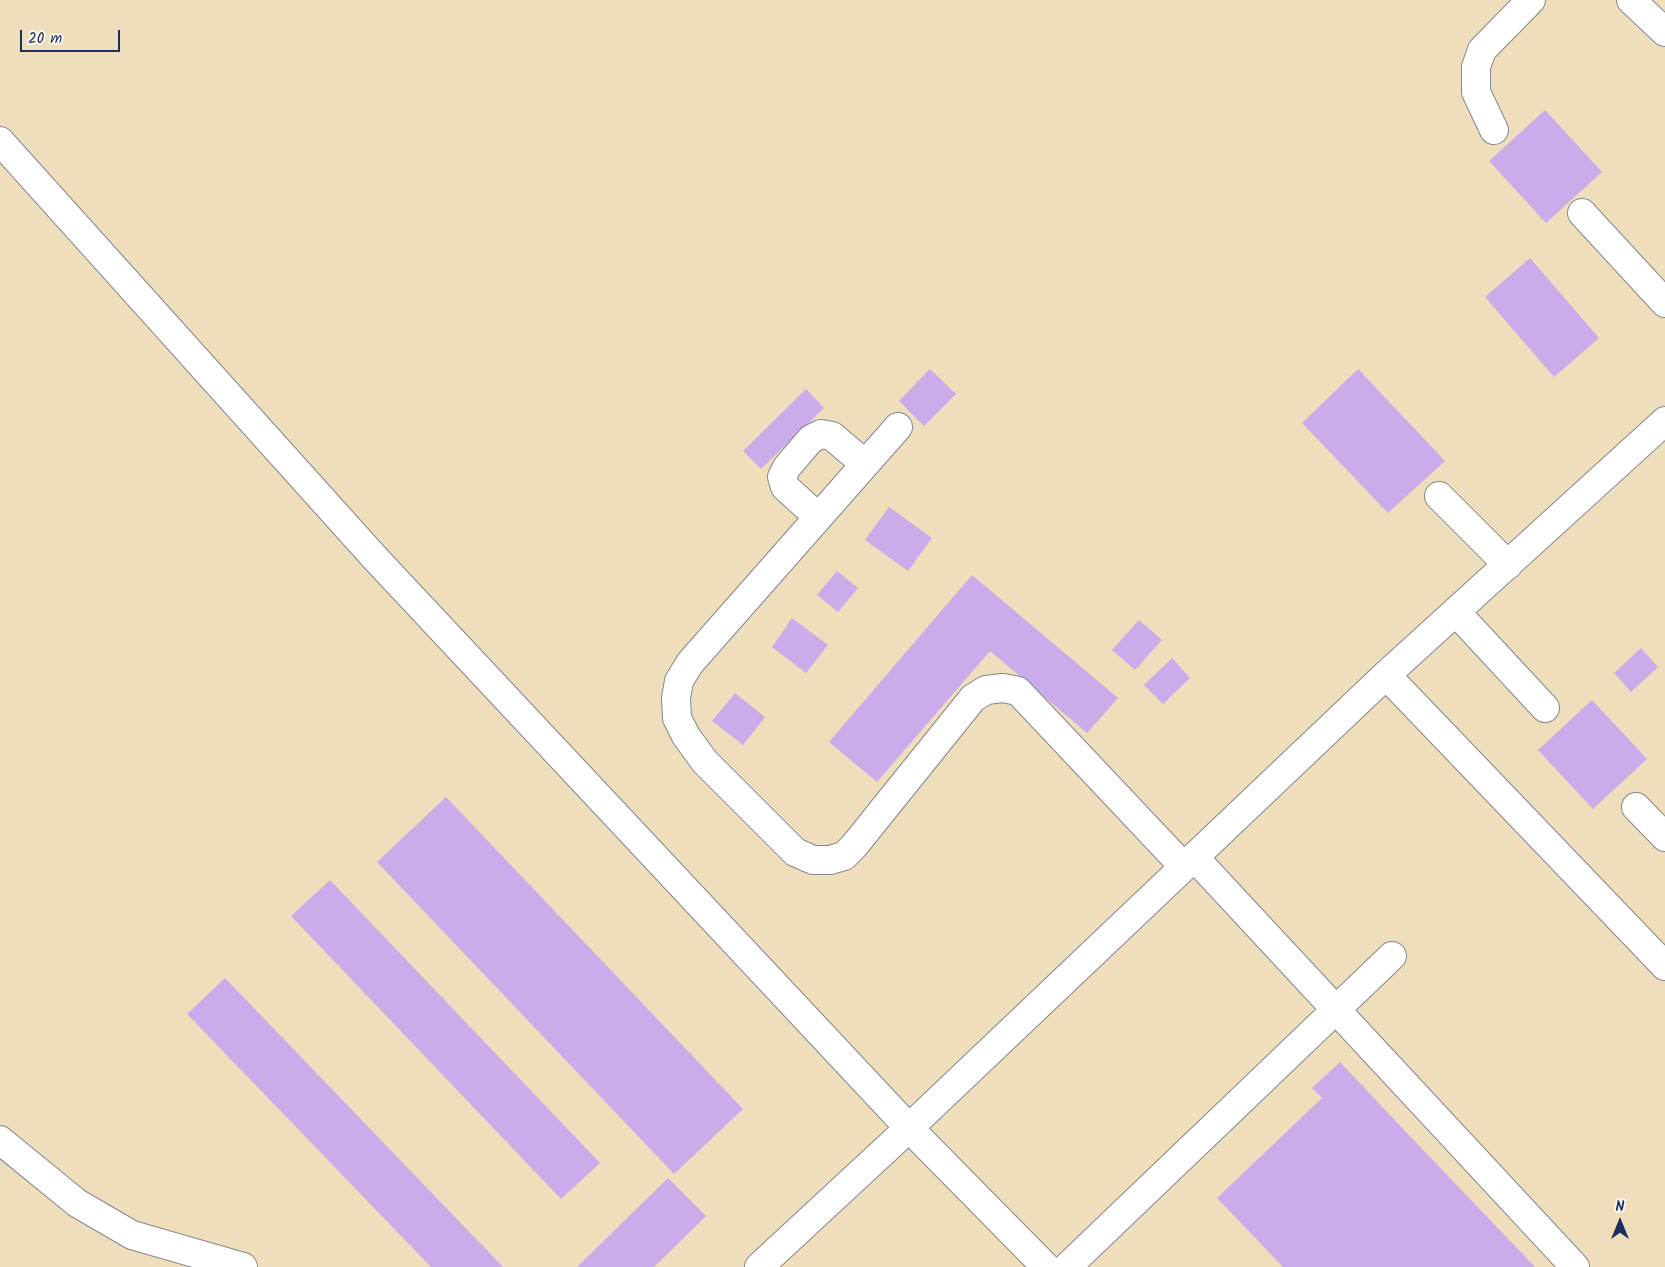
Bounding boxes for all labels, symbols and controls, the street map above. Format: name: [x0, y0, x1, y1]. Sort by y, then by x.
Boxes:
scale bar: [22, 20, 122, 52]
text: 20 m: [28, 27, 62, 51]
text: N: [1616, 1196, 1624, 1218]
north arrow: [1595, 1197, 1645, 1247]

